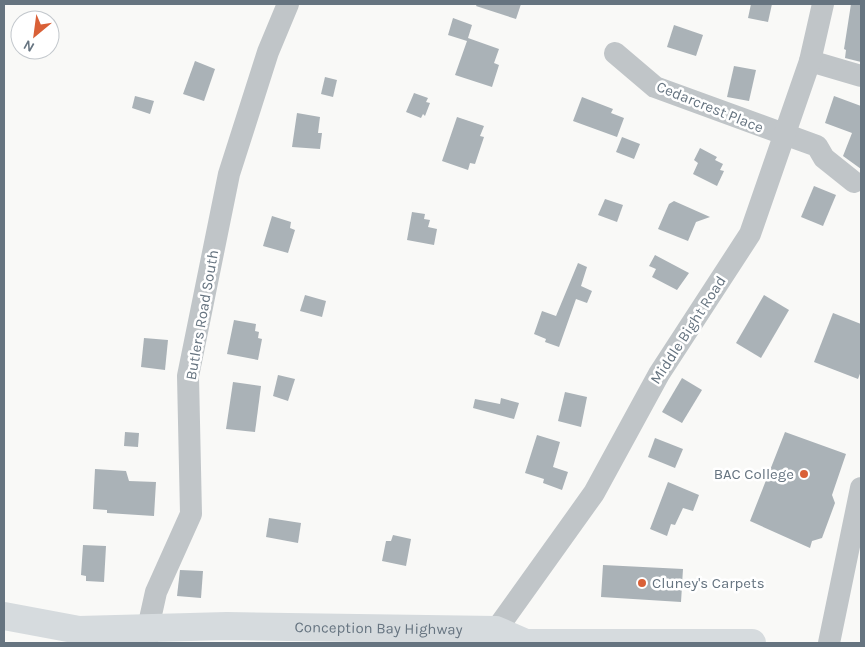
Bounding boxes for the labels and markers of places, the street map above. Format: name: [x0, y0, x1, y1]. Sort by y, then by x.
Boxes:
place label: BAC College: [714, 465, 794, 483]
marker: BAC College: [798, 468, 810, 480]
place label: Cluney's Carpets: [652, 574, 765, 592]
marker: Cluney's Carpets: [636, 577, 648, 589]

